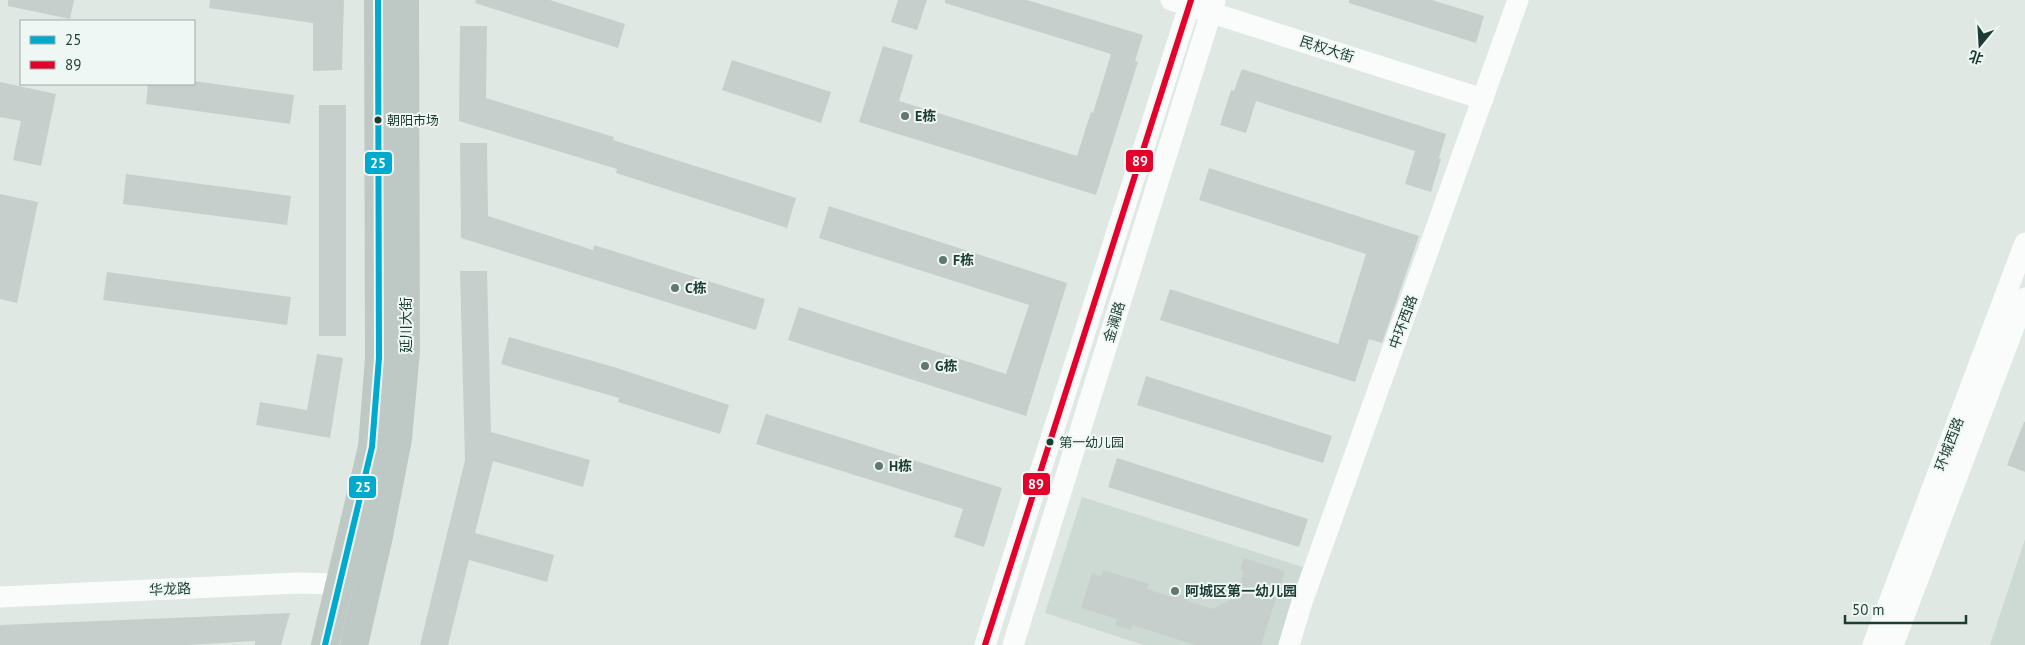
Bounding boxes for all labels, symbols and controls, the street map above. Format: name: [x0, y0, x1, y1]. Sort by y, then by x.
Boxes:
legend: [20, 20, 195, 85]
north arrow: [1955, 20, 2005, 70]
text: 25: [65, 30, 81, 49]
street label: 民权大街: [1298, 32, 1356, 66]
text: 北: [1967, 47, 1985, 68]
text: 89: [65, 55, 81, 74]
place label: E栋: [915, 107, 936, 125]
marker: E栋: [899, 110, 911, 122]
place label: 朝阳市场: [387, 112, 439, 129]
marker: 朝阳市场: [373, 115, 383, 125]
line badge: 89: [1125, 149, 1154, 173]
line badge: 25: [364, 151, 393, 175]
text: 89: [1132, 152, 1148, 170]
text: 25: [370, 154, 386, 172]
place label: F栋: [953, 251, 974, 269]
marker: F栋: [937, 254, 949, 266]
place label: C栋: [685, 279, 707, 297]
marker: C栋: [669, 282, 681, 294]
street label: 中环西路: [1385, 293, 1421, 351]
street label: 延川大街: [397, 297, 415, 353]
street label: 金澜路: [1099, 299, 1129, 345]
place label: G栋: [935, 357, 958, 375]
marker: G栋: [919, 360, 931, 372]
street label: 环城西路: [1931, 415, 1967, 473]
place label: 第一幼儿园: [1059, 434, 1124, 451]
marker: 第一幼儿园: [1045, 437, 1055, 447]
place label: H栋: [889, 457, 912, 475]
marker: H栋: [873, 460, 885, 472]
line badge: 89: [1022, 472, 1051, 496]
line badge: 25: [348, 475, 377, 499]
text: 89: [1028, 475, 1044, 493]
text: 25: [355, 478, 371, 496]
street label: 华龙路: [149, 579, 191, 599]
place label: 阿城区第一幼儿园: [1185, 582, 1297, 600]
marker: 阿城区第一幼儿园: [1169, 585, 1181, 597]
scale bar: [1845, 592, 1966, 624]
text: 50 m: [1852, 600, 1885, 619]

